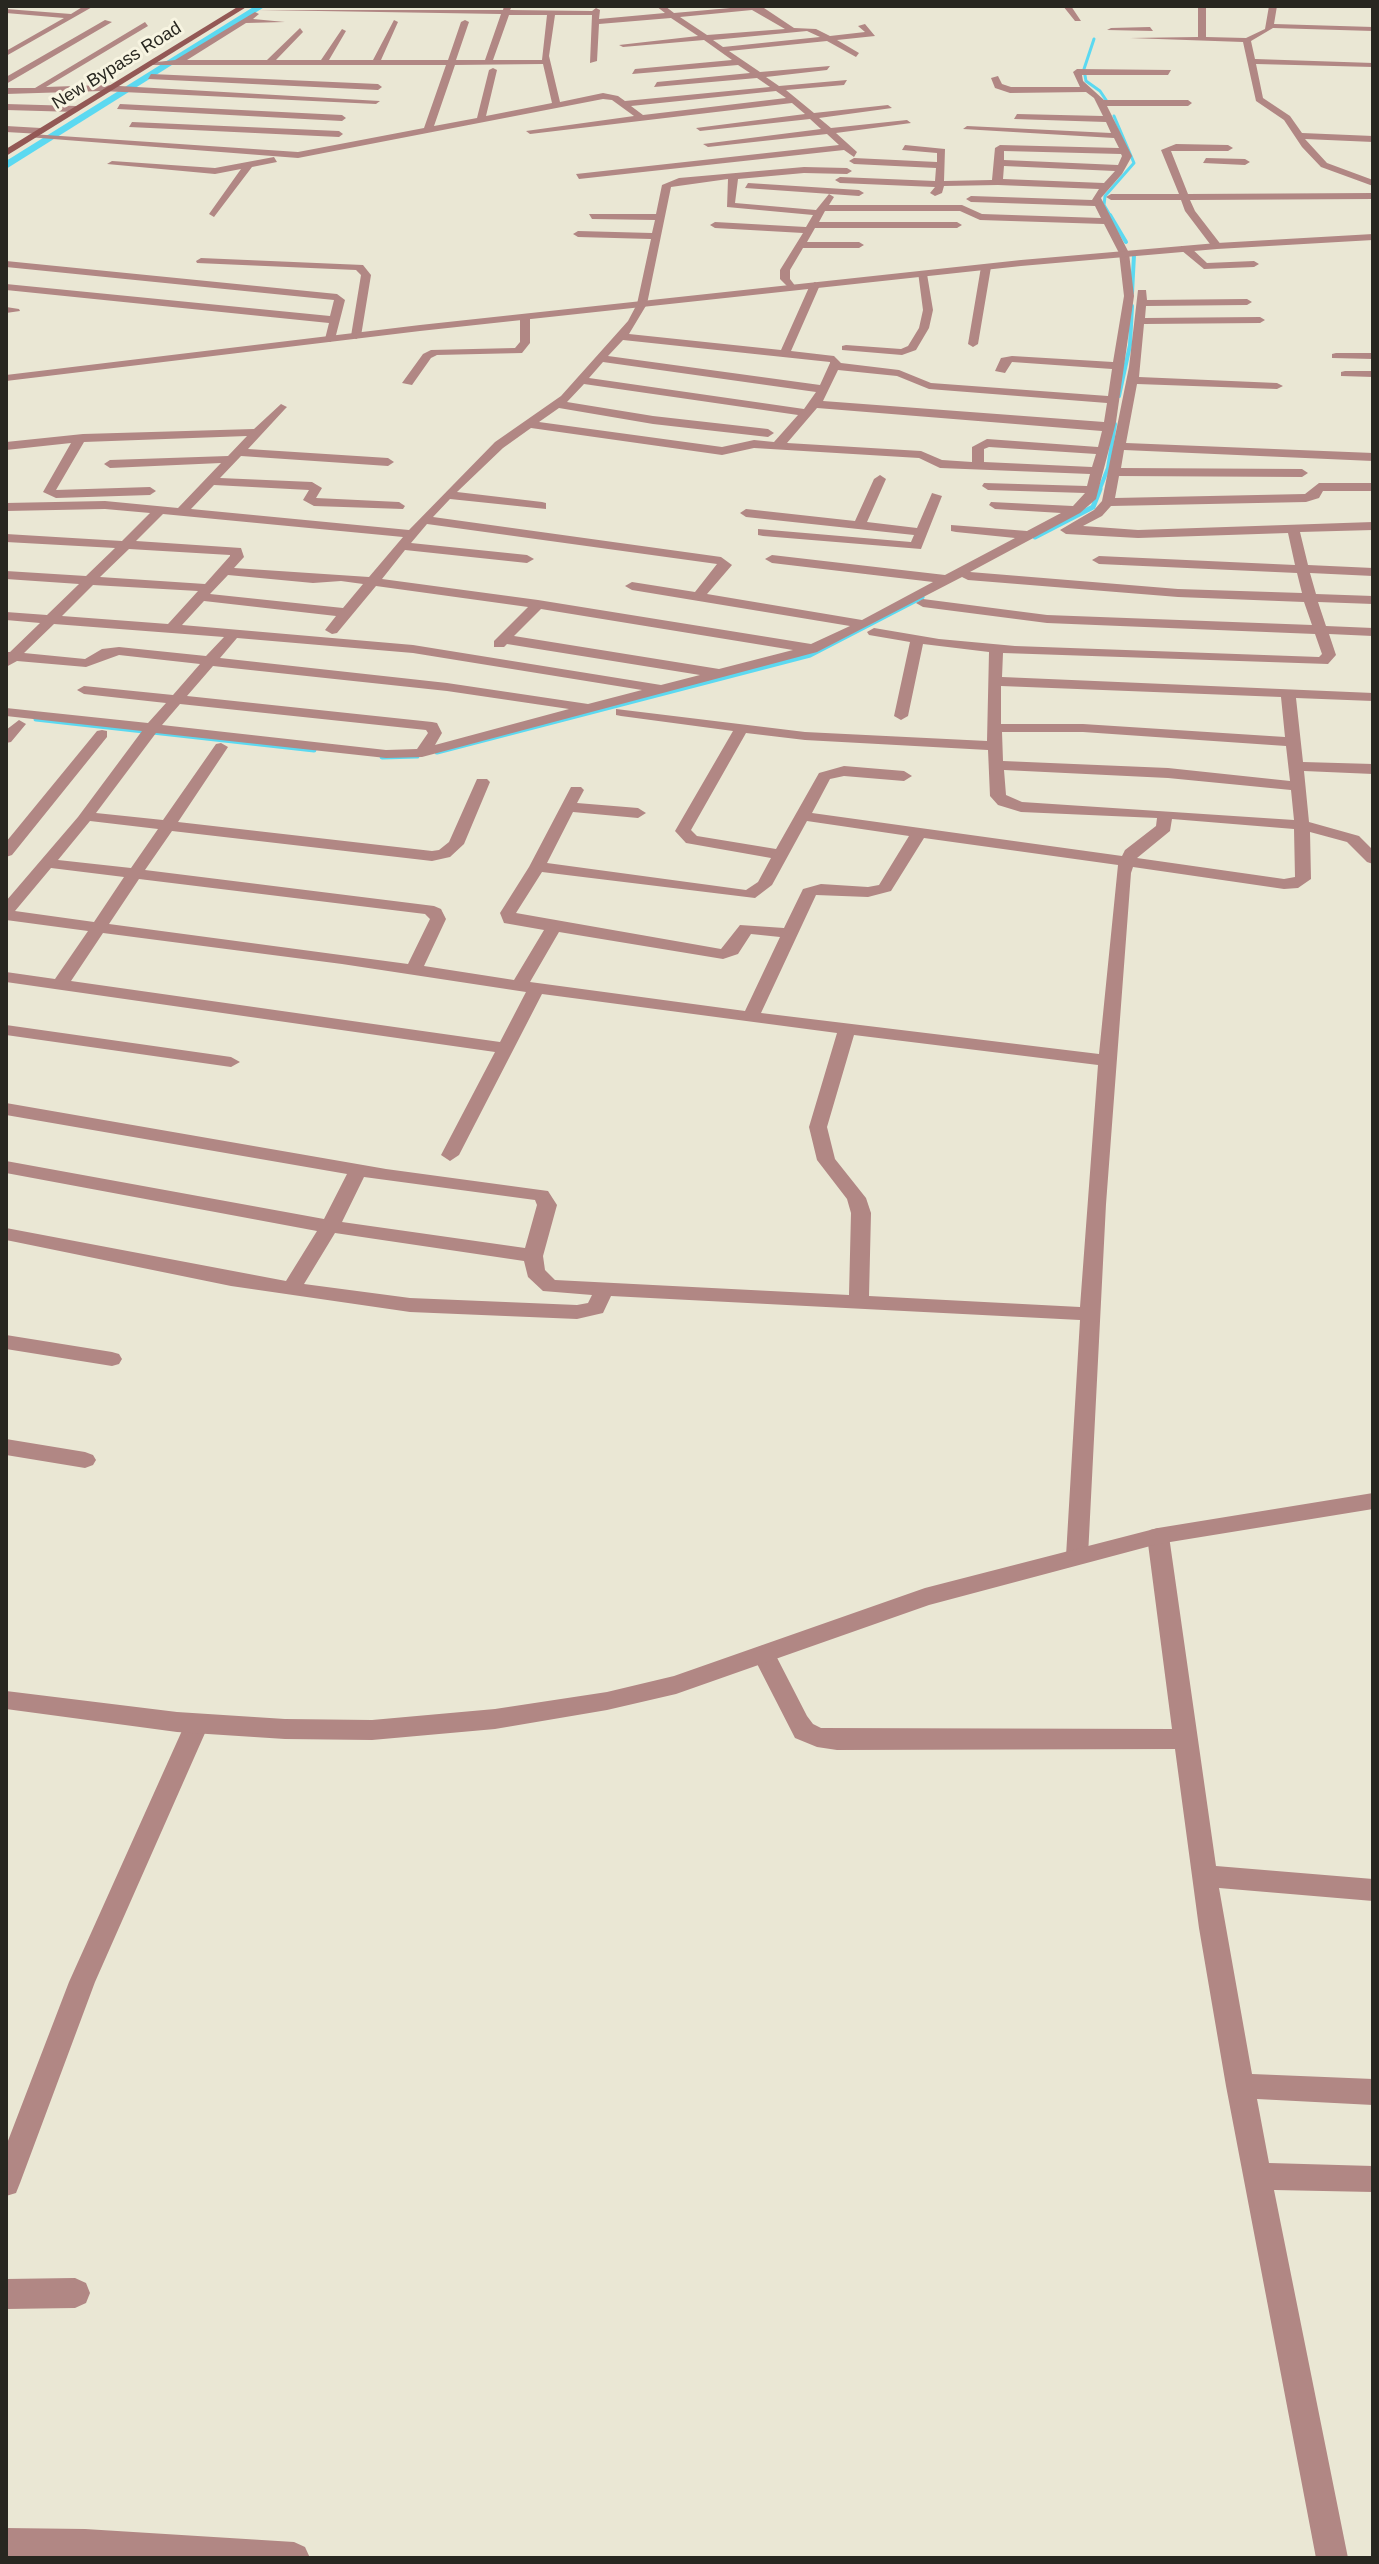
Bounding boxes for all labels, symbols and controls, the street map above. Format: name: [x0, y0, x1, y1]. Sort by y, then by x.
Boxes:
street label: New Bypass Road: [48, 18, 186, 114]

